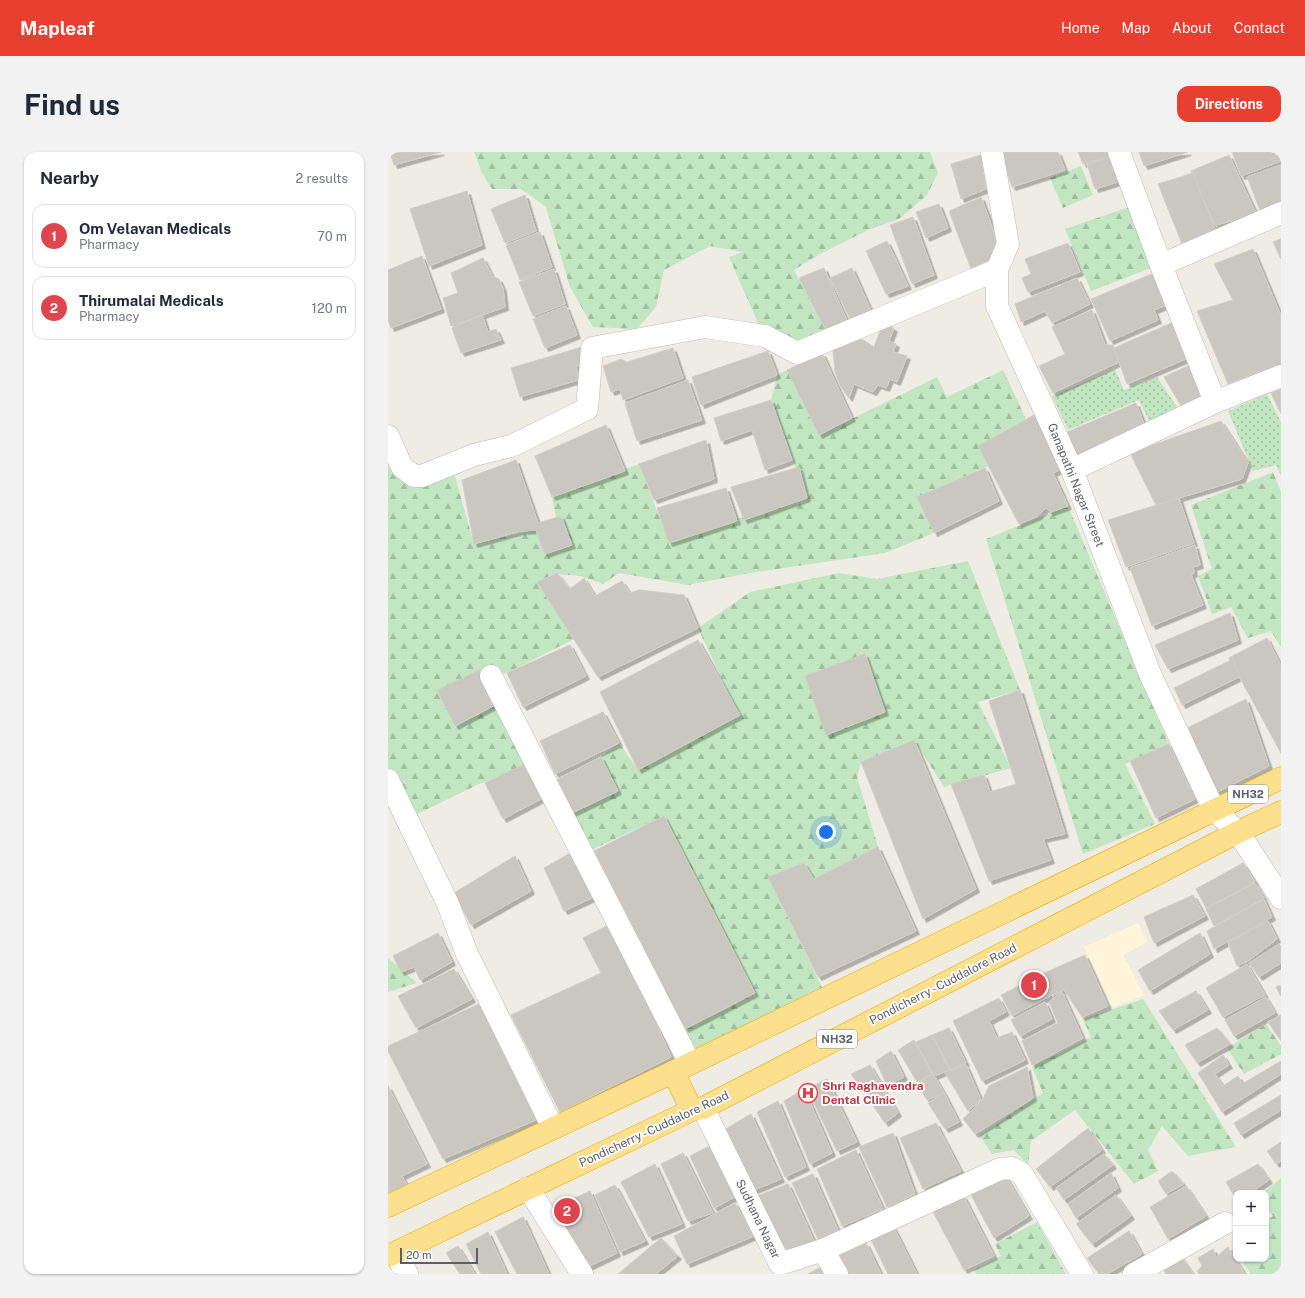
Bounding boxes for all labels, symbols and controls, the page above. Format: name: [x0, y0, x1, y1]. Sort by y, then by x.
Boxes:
text: Mapleaf: [20, 17, 94, 39]
text: Home: [1061, 20, 1100, 36]
text: Map: [1122, 20, 1150, 36]
text: About: [1172, 20, 1212, 36]
text: Contact: [1234, 20, 1285, 36]
button: Directions: [1177, 86, 1281, 122]
text: Find us: [24, 88, 120, 121]
text: Nearby: [40, 168, 99, 188]
text: 2 results: [296, 171, 348, 186]
text: Om Velavan Medicals: [79, 220, 231, 237]
text: 1: [51, 229, 57, 244]
text: 70 m: [317, 229, 347, 244]
text: Pharmacy: [79, 237, 139, 252]
text: Thirumalai Medicals: [79, 292, 224, 309]
text: 2: [50, 301, 58, 316]
text: 120 m: [312, 301, 347, 316]
text: Pharmacy: [79, 309, 139, 324]
street label: Ganapathi Nagar Street: [1045, 421, 1107, 549]
road number: NH32: [1228, 785, 1268, 803]
your location: [816, 822, 836, 842]
street label: Pondicherry - Cuddalore Road: [867, 941, 1019, 1027]
pin: 1: [1021, 970, 1047, 1000]
road number: NH32: [817, 1030, 857, 1048]
place label: Shri Raghavendra Dental Clinic: [822, 1079, 924, 1107]
hospital icon: Shri Raghavendra Dental Clinic: [797, 1082, 819, 1104]
street label: Pondicherry - Cuddalore Road: [577, 1088, 731, 1170]
street label: Sudhana Nagar: [733, 1177, 783, 1261]
map controls: [1233, 1190, 1269, 1262]
button: +: [1233, 1190, 1269, 1226]
pin: 2: [554, 1196, 580, 1226]
button: −: [1233, 1226, 1269, 1262]
scale bar: [400, 1246, 478, 1265]
text: 20 m: [406, 1249, 431, 1261]

